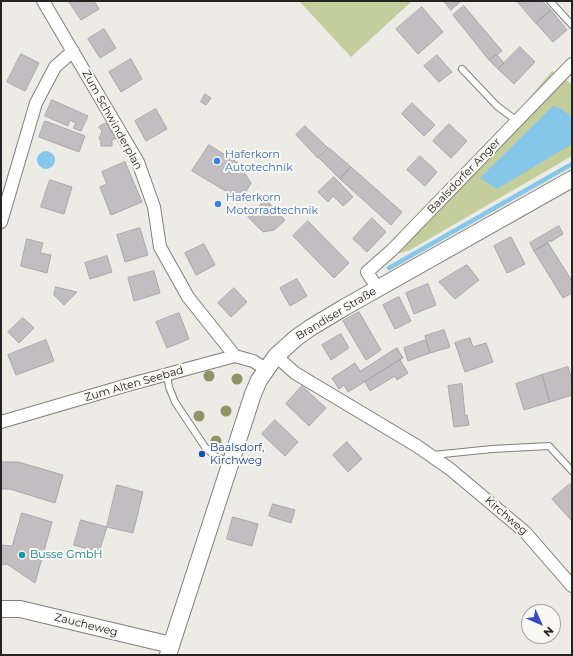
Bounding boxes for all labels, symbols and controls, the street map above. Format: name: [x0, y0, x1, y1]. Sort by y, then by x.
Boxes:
street label: Zum Schwinderplan: [79, 68, 145, 172]
street label: Baalsdorfer Anger: [425, 136, 503, 216]
place label: Haferkorn Autotechnik: [225, 148, 293, 174]
marker: Haferkorn Autotechnik: [212, 156, 222, 166]
place label: Haferkorn Motorradtechnik: [226, 191, 318, 217]
marker: Haferkorn Motorradtechnik: [213, 199, 223, 209]
street label: Brandiser Straße: [293, 285, 379, 343]
street label: Zum Alten Seebad: [83, 364, 185, 404]
place label: Baalsdorf, Kirchweg: [210, 441, 264, 467]
marker: Baalsdorf, Kirchweg: [197, 449, 207, 459]
street label: Kirchweg: [482, 494, 530, 538]
place label: Busse GmbH: [30, 548, 103, 562]
marker: Busse GmbH: [17, 550, 27, 560]
north arrow: [521, 604, 561, 644]
street label: Zaucheweg: [53, 611, 119, 639]
text: N: [541, 624, 557, 640]

